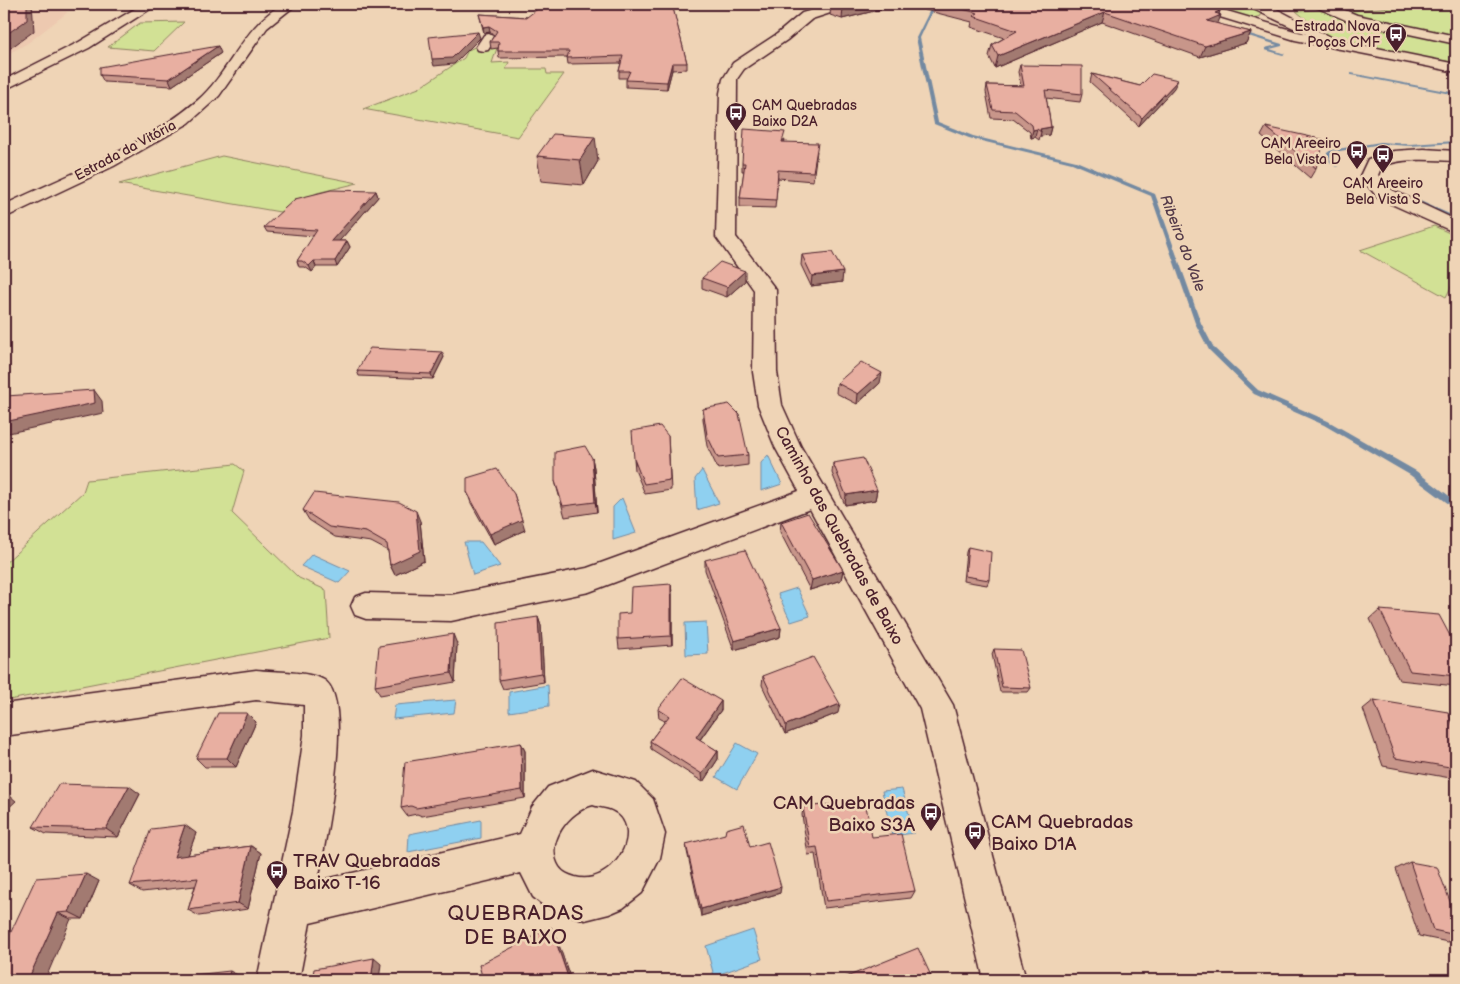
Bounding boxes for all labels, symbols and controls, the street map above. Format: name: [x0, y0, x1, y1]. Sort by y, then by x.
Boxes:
place label: Estrada Nova Poços CMF: [1294, 18, 1381, 51]
bus stop icon: Estrada Nova Poços CMF: [1384, 22, 1408, 53]
place label: CAM Quebradas Baixo D2A: [752, 97, 857, 130]
bus stop icon: CAM Quebradas Baixo D2A: [724, 101, 748, 132]
street label: Estrada da Vitória: [72, 117, 179, 184]
place label: CAM Areeiro Bela Vista D: [1261, 135, 1341, 168]
bus stop icon: CAM Areeiro Bela Vista D: [1345, 139, 1369, 170]
bus stop icon: CAM Areeiro Bela Vista S: [1371, 143, 1395, 174]
place label: CAM Areeiro Bela Vista S: [1343, 175, 1423, 208]
water label: Ribeiro do Vale: [1155, 192, 1210, 295]
street label: Caminho das Quebradas de Baixo: [771, 423, 907, 648]
place label: CAM Quebradas Baixo S3A: [773, 792, 915, 837]
bus stop icon: CAM Quebradas Baixo S3A: [919, 801, 943, 832]
place label: CAM Quebradas Baixo D1A: [991, 811, 1133, 856]
bus stop icon: CAM Quebradas Baixo D1A: [963, 820, 987, 851]
place label: TRAV Quebradas Baixo T-16: [293, 850, 440, 895]
bus stop icon: TRAV Quebradas Baixo T-16: [265, 859, 289, 890]
district label: QUEBRADAS DE BAIXO: [448, 901, 584, 950]

